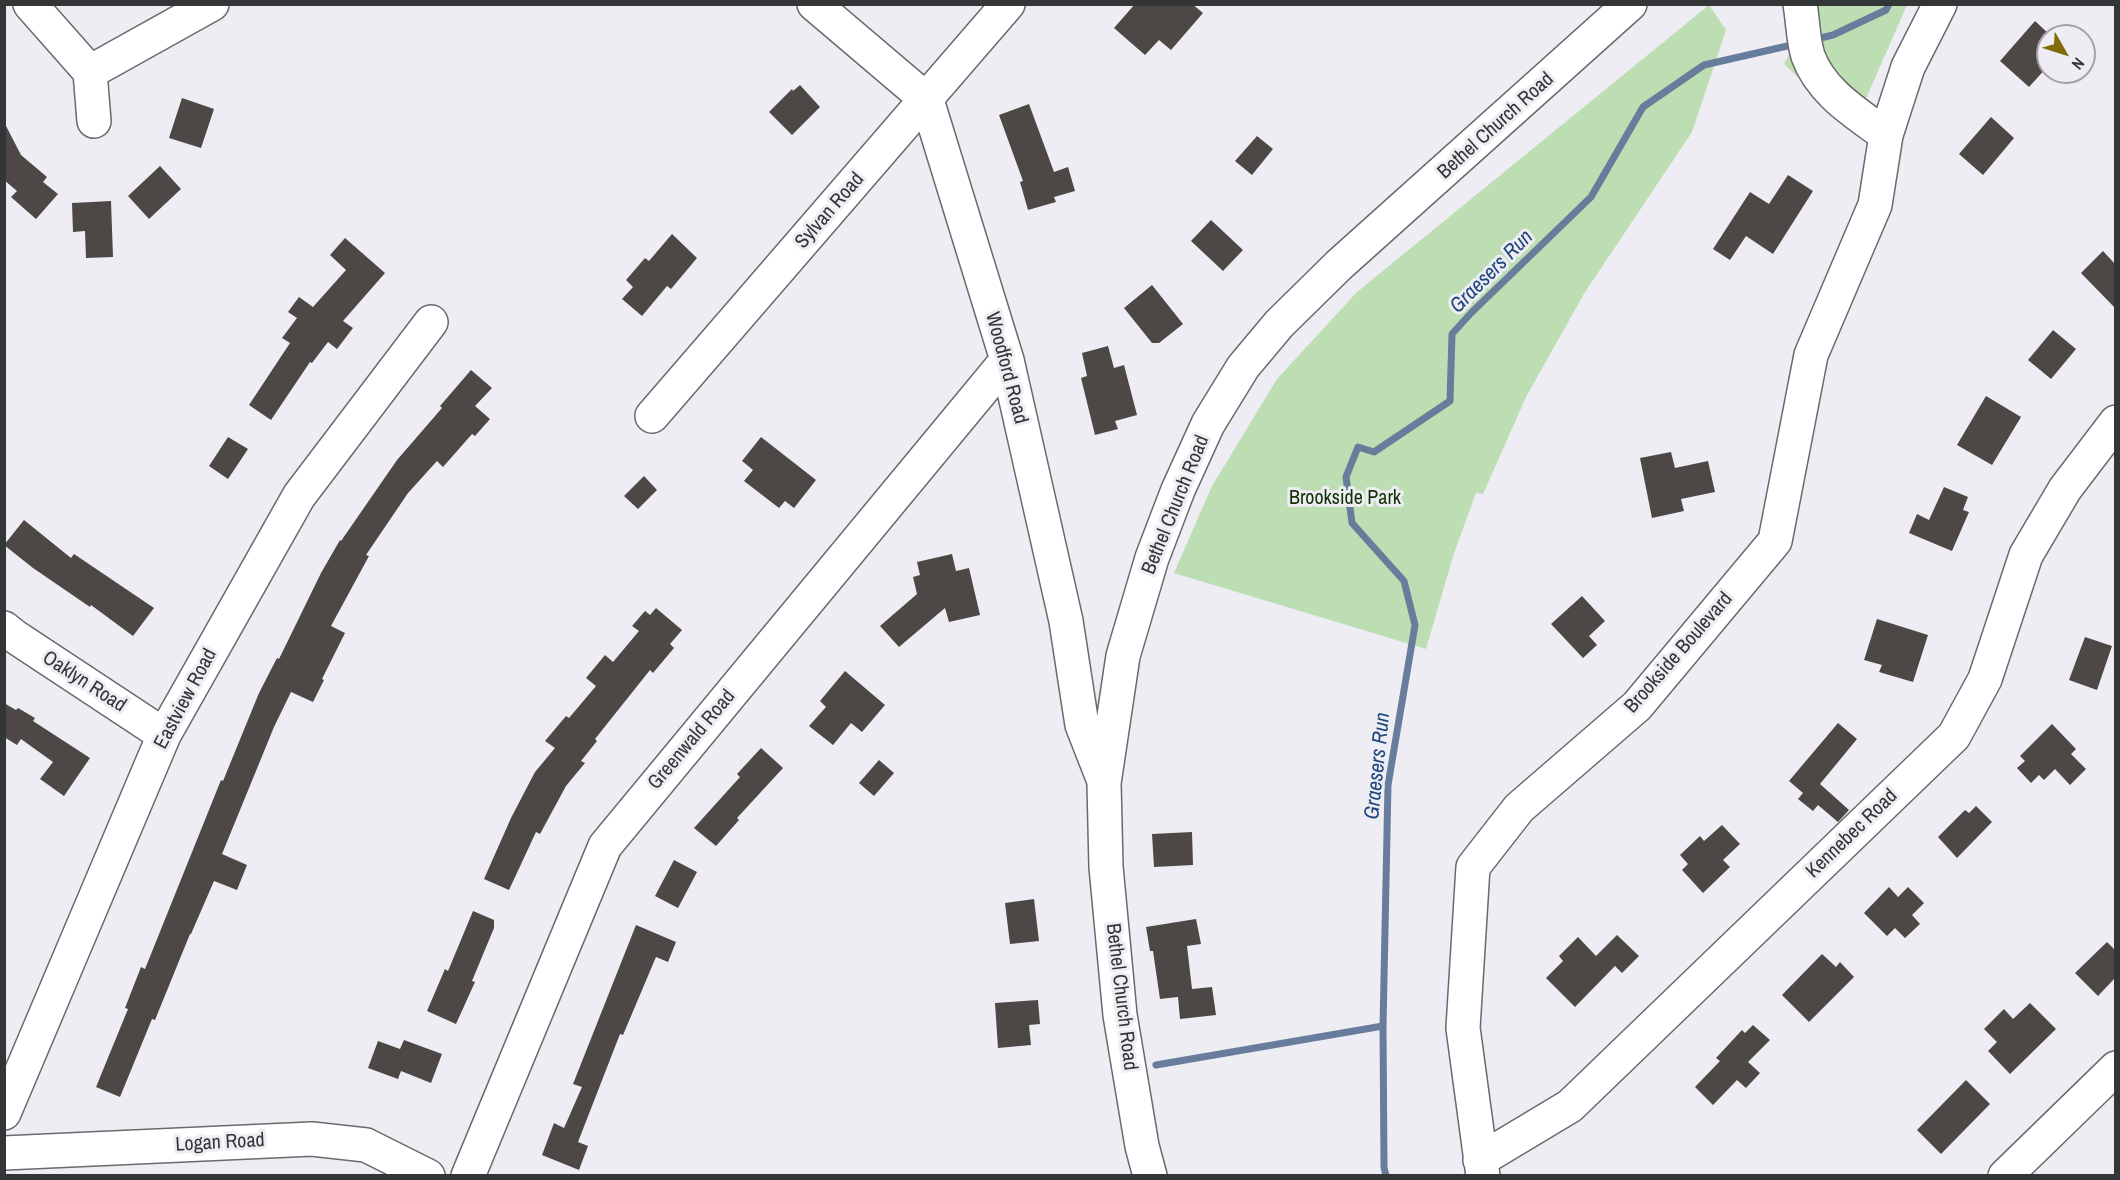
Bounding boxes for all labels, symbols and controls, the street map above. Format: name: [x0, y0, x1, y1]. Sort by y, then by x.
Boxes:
north arrow: [2036, 24, 2096, 84]
text: N: [2067, 53, 2090, 75]
street label: Bethel Church Road: [1433, 68, 1559, 184]
street label: Sylvan Road: [790, 168, 870, 254]
water label: Graesers Run: [1445, 225, 1539, 319]
street label: Woodford Road: [980, 310, 1032, 426]
street label: Bethel Church Road: [1137, 432, 1215, 578]
park label: Brookside Park: [1289, 487, 1401, 511]
street label: Brookside Boulevard: [1620, 588, 1738, 718]
street label: Eastview Road: [150, 645, 222, 753]
street label: Oaklyn Road: [38, 646, 130, 718]
street label: Greenwald Road: [643, 685, 741, 795]
water label: Graesers Run: [1360, 711, 1396, 821]
street label: Kennebec Road: [1801, 785, 1903, 883]
street label: Bethel Church Road: [1100, 922, 1142, 1072]
street label: Logan Road: [175, 1129, 265, 1157]

